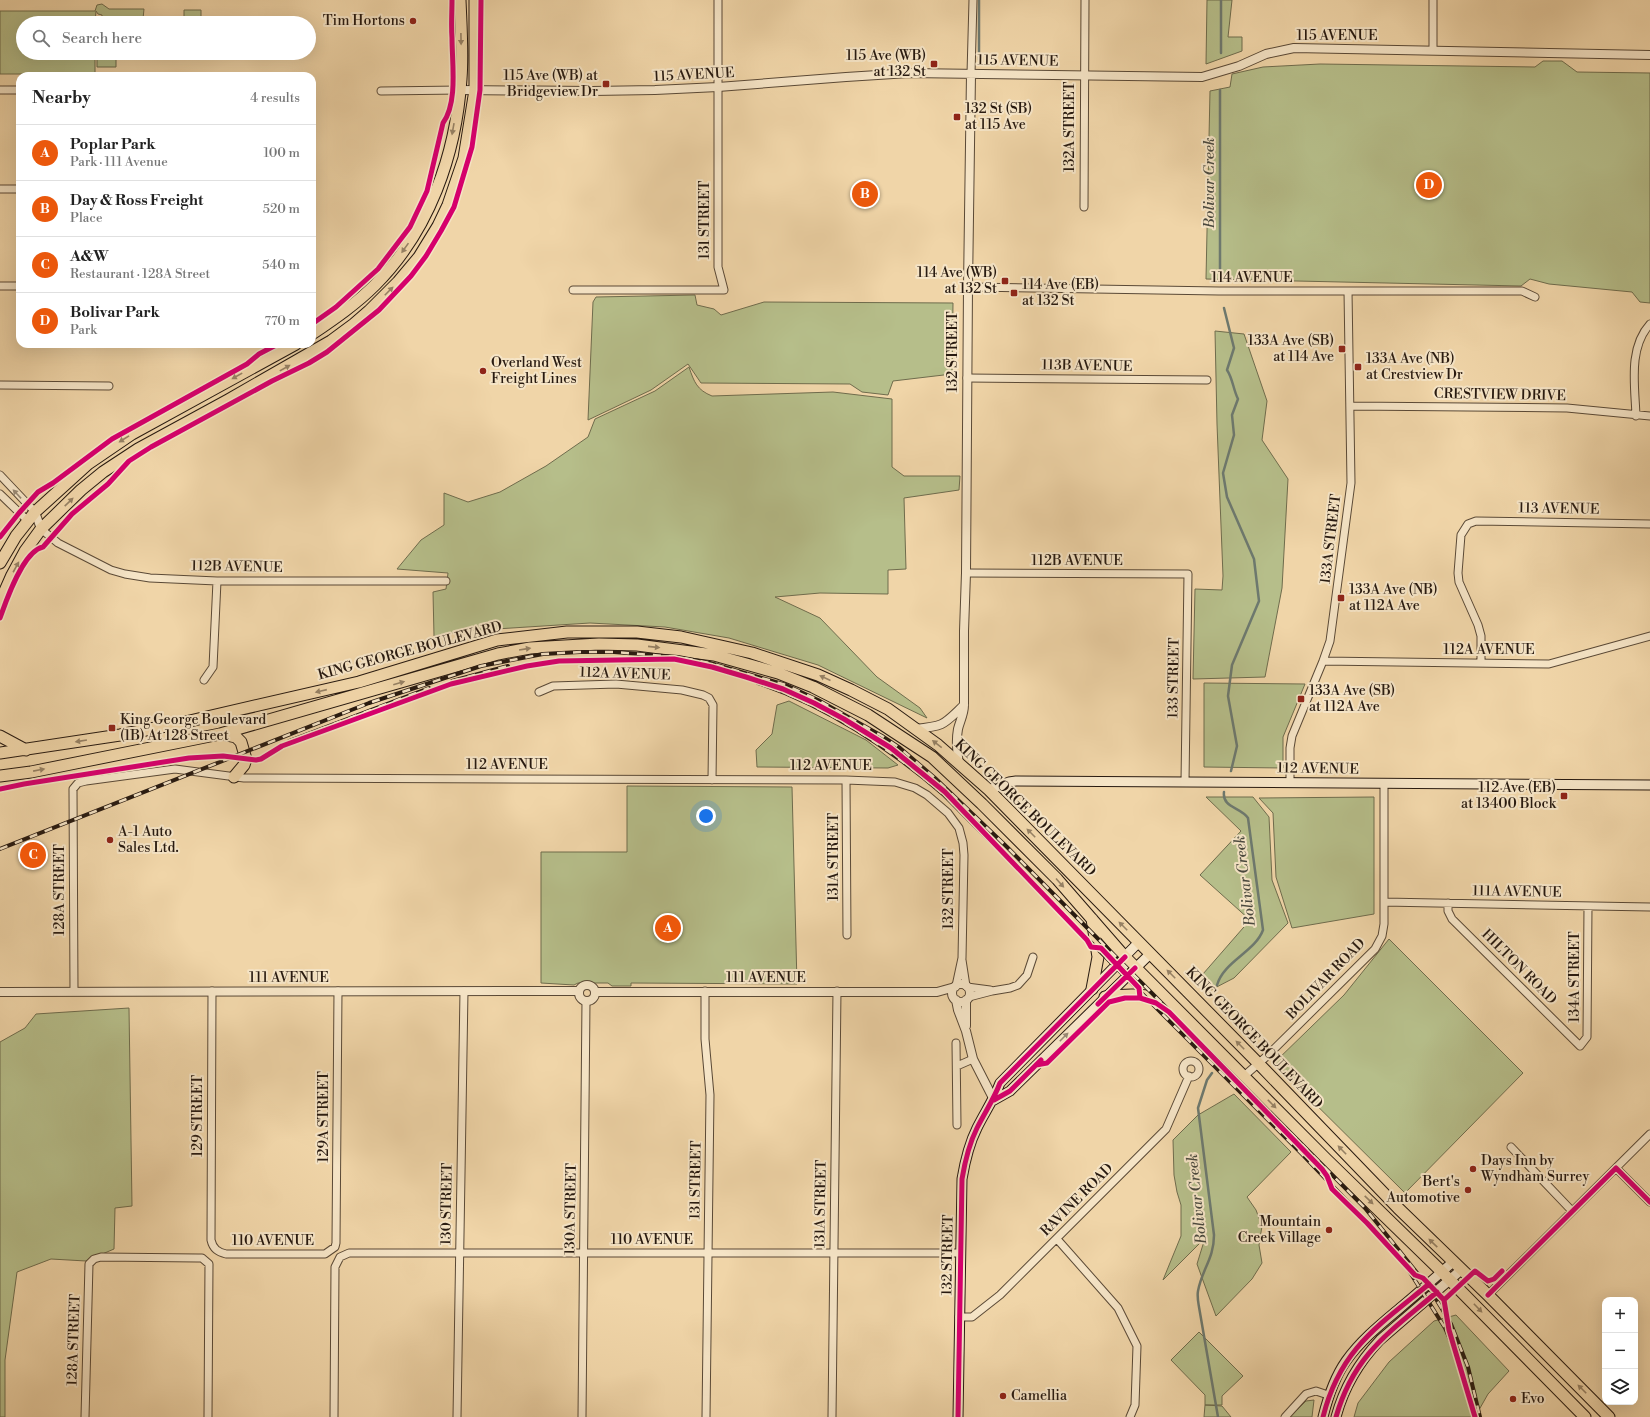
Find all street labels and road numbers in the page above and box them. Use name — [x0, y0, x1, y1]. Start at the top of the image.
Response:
street label: 115 AVENUE — [1296, 27, 1378, 45]
street label: 115 AVENUE — [977, 51, 1059, 71]
street label: 115 AVENUE — [653, 64, 735, 86]
street label: 132A STREET — [1061, 82, 1079, 172]
street label: 131 STREET — [696, 180, 714, 259]
street label: 114 AVENUE — [1211, 269, 1293, 287]
street label: 132 STREET — [944, 311, 962, 393]
street label: 113B AVENUE — [1041, 356, 1133, 376]
street label: CRESTVIEW DRIVE — [1434, 385, 1566, 405]
street label: 133A STREET — [1317, 493, 1345, 585]
street label: 113 AVENUE — [1518, 499, 1600, 519]
street label: 112B AVENUE — [1031, 552, 1123, 570]
street label: 112B AVENUE — [191, 557, 283, 577]
street label: KING GEORGE BOULEVARD — [316, 618, 504, 684]
street label: 133 STREET — [1164, 637, 1184, 719]
street label: 112A AVENUE — [1443, 641, 1535, 659]
street label: 112A AVENUE — [579, 663, 671, 685]
street label: KING GEORGE BOULEVARD — [950, 736, 1100, 881]
street label: 112 AVENUE — [466, 756, 548, 774]
street label: 112 AVENUE — [790, 757, 872, 775]
street label: 112 AVENUE — [1277, 759, 1359, 779]
street label: 131A STREET — [825, 813, 843, 901]
street label: 128A STREET — [51, 844, 69, 936]
street label: 132 STREET — [940, 848, 958, 930]
street label: 111A AVENUE — [1472, 882, 1562, 902]
street label: HILTON ROAD — [1478, 926, 1561, 1009]
street label: 134A STREET — [1566, 931, 1584, 1023]
street label: BOLIVAR ROAD — [1282, 935, 1369, 1024]
street label: KING GEORGE BOULEVARD — [1182, 963, 1327, 1113]
street label: 111 AVENUE — [249, 969, 329, 987]
street label: 111 AVENUE — [726, 969, 806, 987]
street label: 129A STREET — [315, 1071, 333, 1163]
street label: 129 STREET — [189, 1075, 207, 1157]
street label: 131 STREET — [686, 1140, 706, 1220]
street label: 131A STREET — [811, 1160, 831, 1248]
street label: RAVINE ROAD — [1037, 1160, 1117, 1240]
street label: 130 STREET — [437, 1163, 457, 1245]
street label: 130A STREET — [561, 1163, 581, 1255]
street label: 132 STREET — [938, 1214, 958, 1296]
street label: 110 AVENUE — [611, 1231, 693, 1249]
street label: 110 AVENUE — [232, 1232, 314, 1250]
street label: 128A STREET — [63, 1294, 85, 1386]

